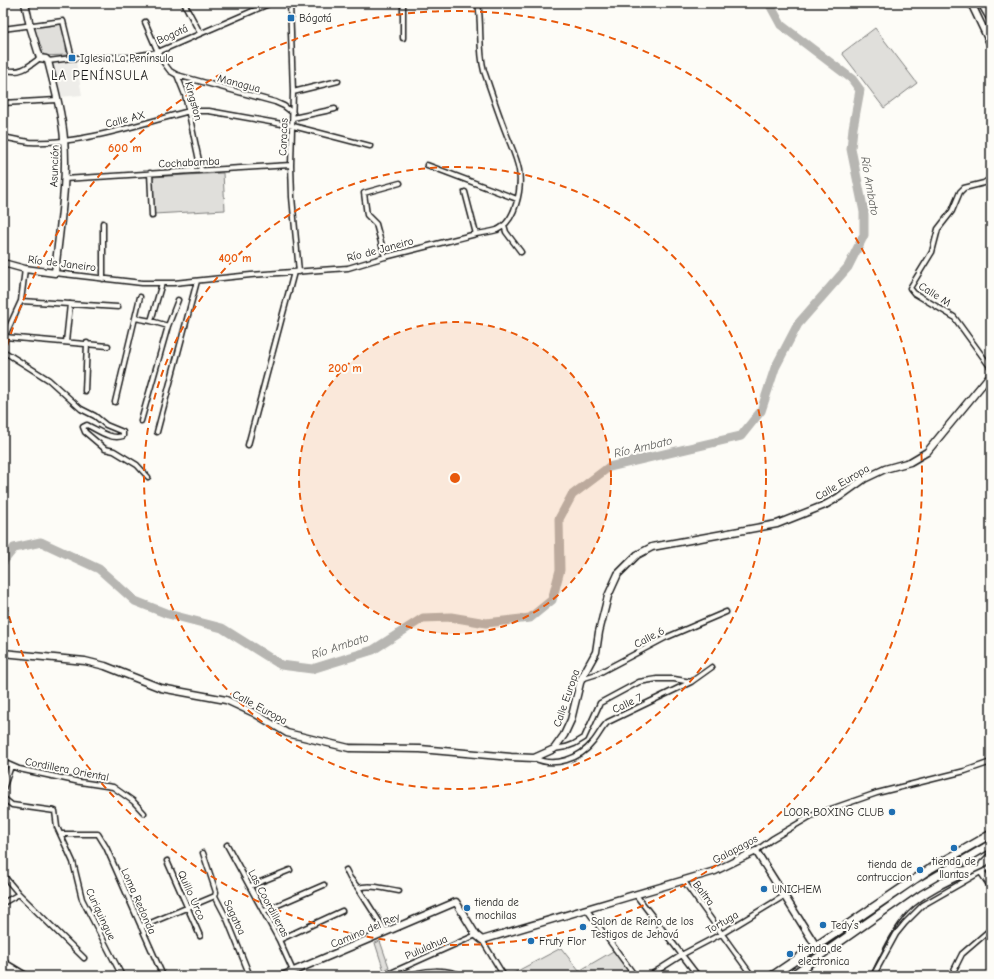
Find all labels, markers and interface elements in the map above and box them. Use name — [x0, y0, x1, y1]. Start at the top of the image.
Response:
place label: Bógotá — [299, 12, 332, 25]
marker: Bógotá — [286, 13, 296, 23]
street label: Bogotá — [155, 22, 190, 47]
place label: Iglesia La Península — [80, 52, 173, 65]
marker: Iglesia La Península — [67, 53, 77, 63]
district label: LA PENÍNSULA — [51, 67, 149, 83]
street label: Managua — [216, 72, 262, 95]
street label: Kingston — [182, 80, 205, 122]
street label: Calle AX — [104, 108, 146, 131]
street label: Caracas — [276, 117, 291, 156]
text: 600 m — [108, 141, 142, 155]
street label: Asunción — [47, 145, 62, 187]
street label: Cochabamba — [158, 154, 220, 171]
water label: Río Ambato — [858, 155, 882, 217]
street label: Río de Janeiro — [345, 234, 415, 265]
text: 400 m — [218, 251, 252, 265]
street label: Río de Janeiro — [27, 253, 97, 274]
street label: Calle M — [916, 279, 953, 309]
text: 200 m — [328, 361, 362, 375]
water label: Río Ambato — [612, 433, 674, 461]
street label: Calle Europa — [813, 462, 872, 503]
centre of rings — [448, 471, 462, 485]
street label: Calle 6 — [632, 624, 667, 651]
water label: Río Ambato — [309, 630, 371, 662]
street label: Calle Europa — [551, 668, 582, 729]
street label: Calle Europa — [230, 688, 289, 727]
street label: Calle 7 — [610, 691, 644, 716]
street label: Cordillera Oriental — [24, 755, 110, 784]
place label: LOOR BOXING CLUB — [784, 806, 884, 819]
marker: LOOR BOXING CLUB — [887, 807, 897, 817]
street label: Galapagos — [710, 832, 760, 867]
marker: tienda de llantas — [949, 843, 959, 853]
place label: tienda de llantas — [931, 855, 976, 881]
place label: tienda de contruccion — [857, 858, 912, 884]
marker: tienda de contruccion — [915, 865, 925, 875]
street label: Loma Redonda — [118, 866, 159, 936]
street label: Las Coordilleras — [245, 867, 292, 940]
street label: Quillo Urco — [175, 868, 208, 922]
street label: Baltra — [690, 878, 717, 908]
place label: UNICHEM — [772, 883, 821, 896]
marker: UNICHEM — [759, 884, 769, 894]
street label: Curiquingue — [83, 886, 118, 943]
place label: tienda de mochilas — [474, 896, 519, 922]
street label: Sagatoa — [221, 897, 248, 937]
marker: tienda de mochilas — [462, 903, 472, 913]
street label: Tortuga — [704, 908, 741, 937]
street label: Camino del Rey — [329, 910, 402, 951]
place label: Salon de Reino de los Testigos de Jehová — [591, 915, 694, 941]
place label: Tedy´s — [831, 919, 859, 932]
marker: Tedy´s — [818, 920, 828, 930]
marker: Salon de Reino de los Testigos de Jehová — [578, 922, 588, 932]
street label: Pululahua — [403, 932, 449, 963]
place label: Fruty Flor — [539, 935, 587, 948]
marker: Fruty Flor — [526, 936, 536, 946]
place label: tienda de electronica — [797, 942, 849, 968]
marker: tienda de electronica — [785, 949, 795, 959]

